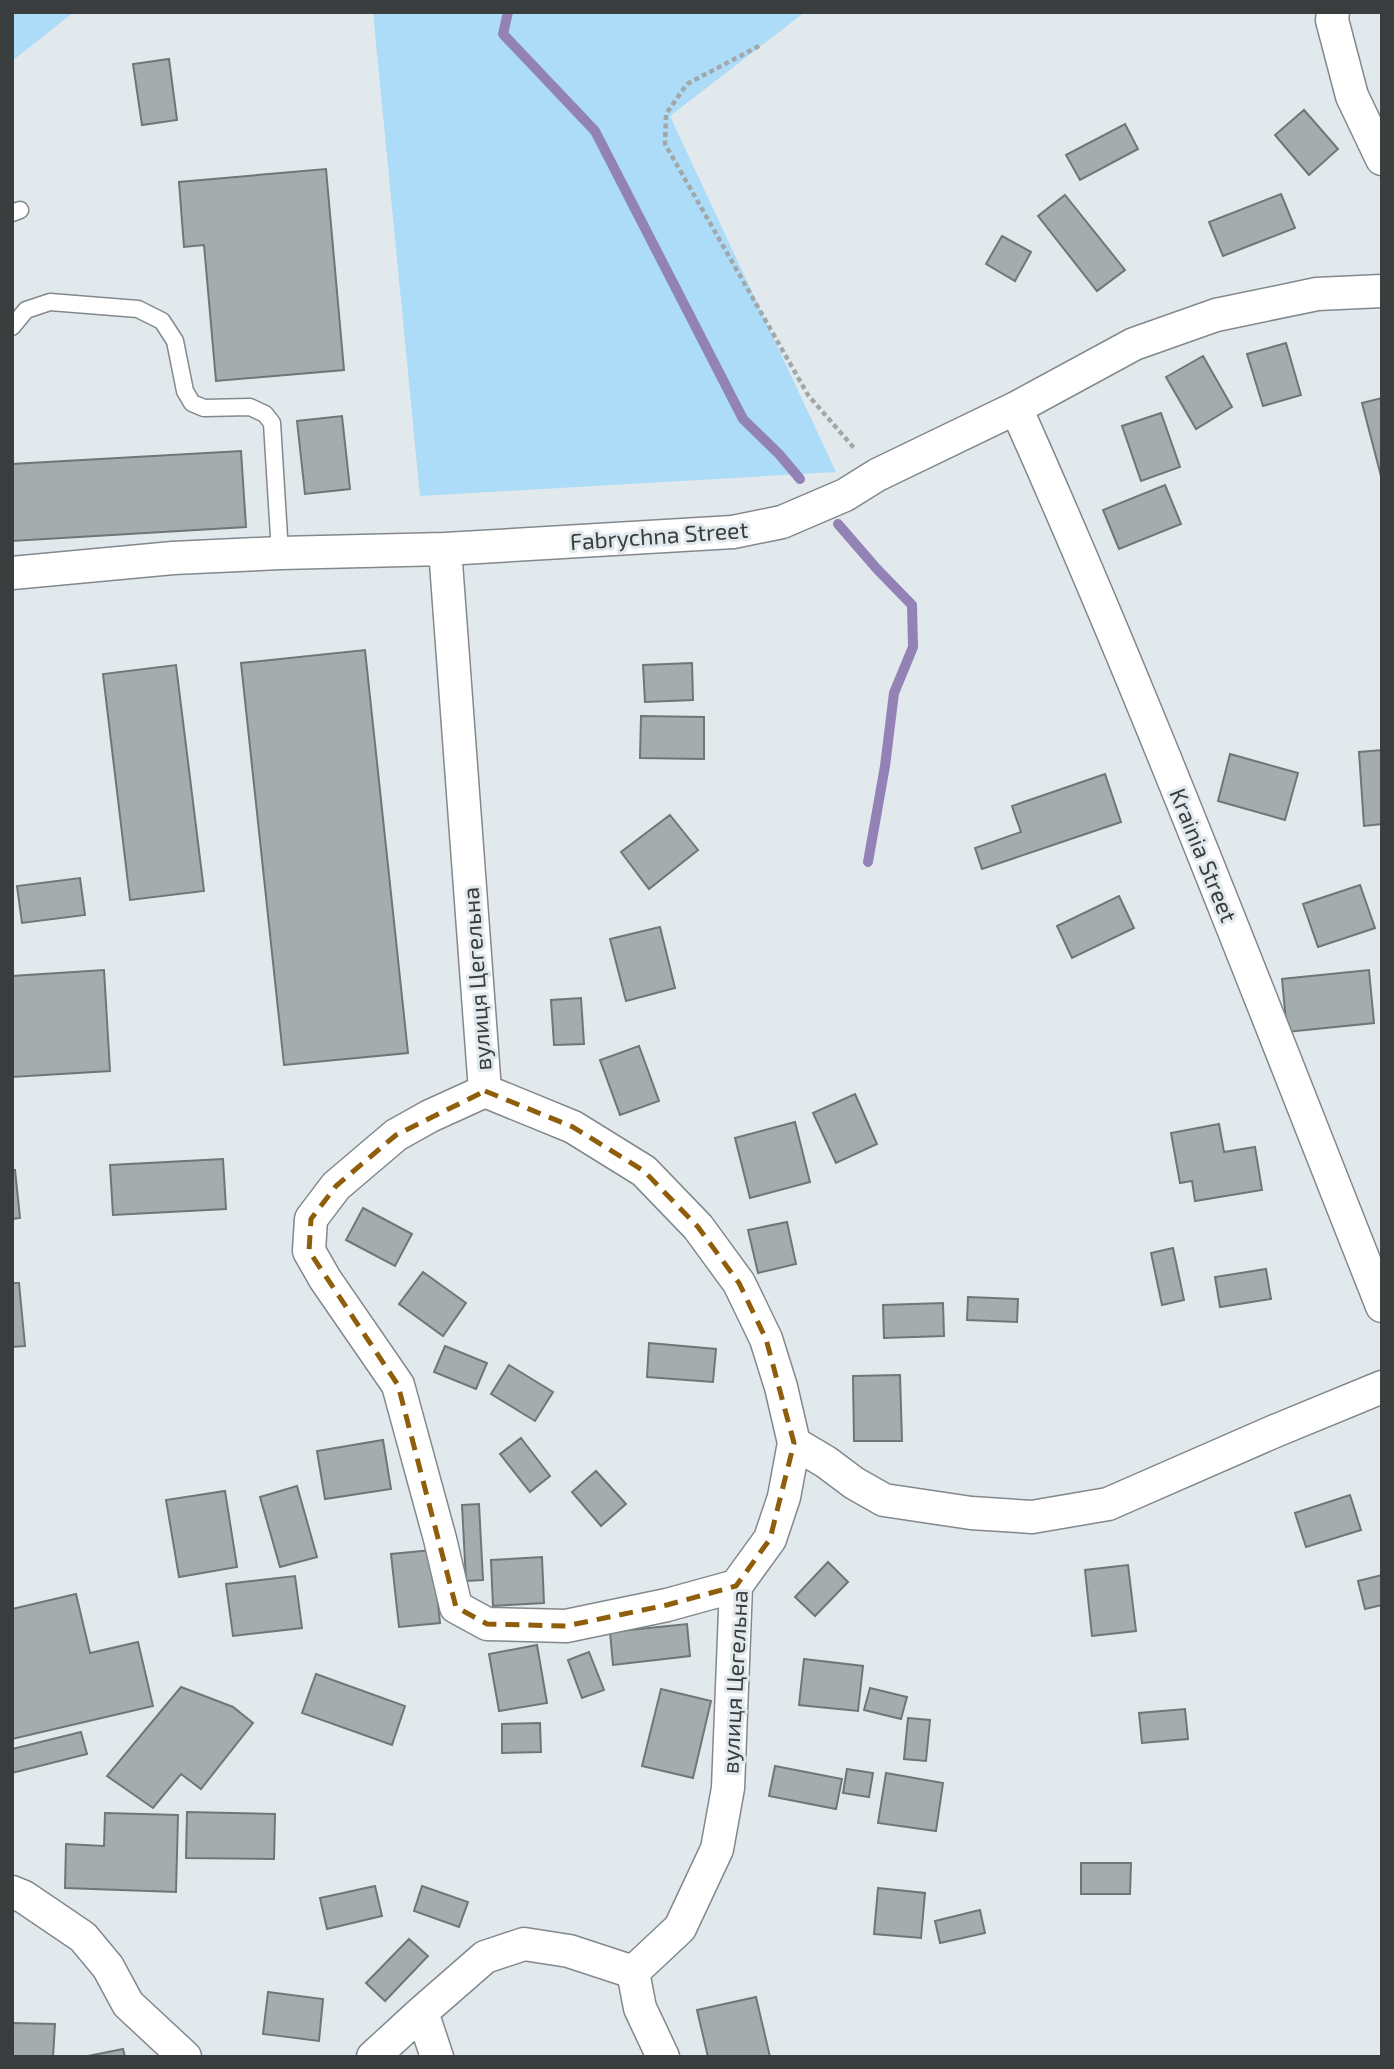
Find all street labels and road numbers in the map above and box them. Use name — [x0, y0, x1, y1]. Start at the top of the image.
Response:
street label: Fabrychna Street — [569, 515, 749, 555]
street label: Krainia Street — [1164, 784, 1244, 926]
street label: вулиця Цегельна — [456, 886, 497, 1072]
street label: вулиця Цегельна — [715, 1589, 754, 1775]

